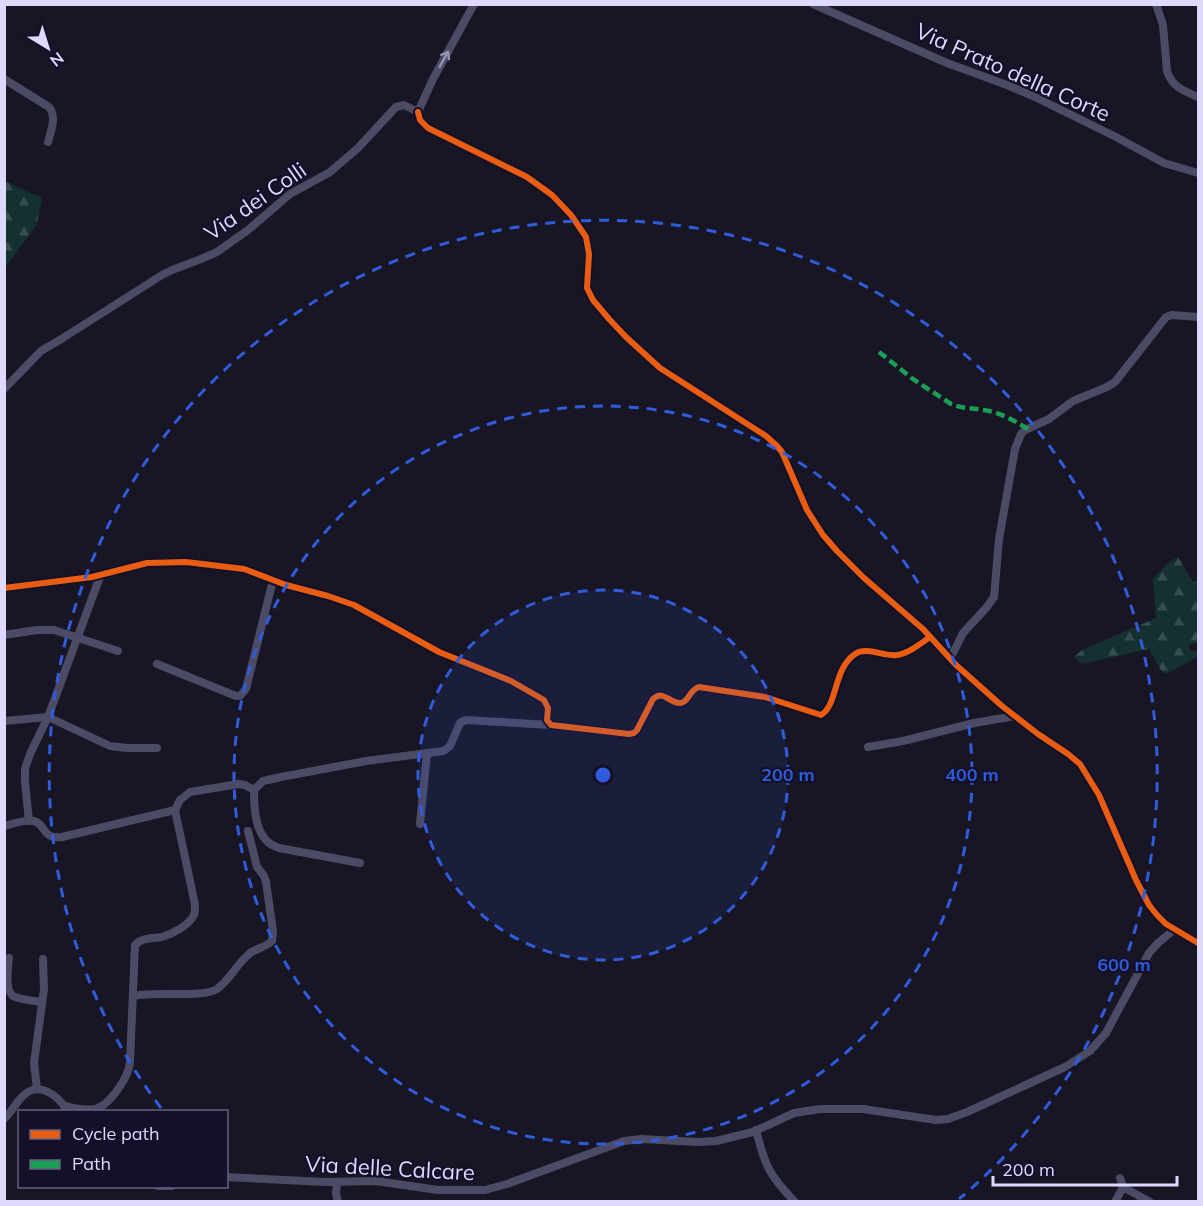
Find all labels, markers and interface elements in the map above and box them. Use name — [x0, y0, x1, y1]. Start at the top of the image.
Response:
street label: Via Prato della Corte — [911, 16, 1115, 128]
north arrow — [18, 18, 78, 78]
text: N — [46, 48, 68, 71]
one-way arrow — [438, 51, 450, 68]
street label: Via dei Colli — [199, 156, 311, 246]
text: 200 m — [761, 763, 815, 786]
text: 400 m — [945, 763, 999, 786]
centre of rings — [593, 765, 613, 785]
text: 600 m — [1097, 953, 1151, 976]
legend — [18, 1110, 228, 1188]
text: Cycle path — [72, 1122, 159, 1145]
scale bar — [993, 1149, 1178, 1187]
street label: Via delle Calcare — [304, 1150, 476, 1186]
text: Path — [72, 1152, 111, 1175]
text: 200 m — [1002, 1158, 1055, 1181]

